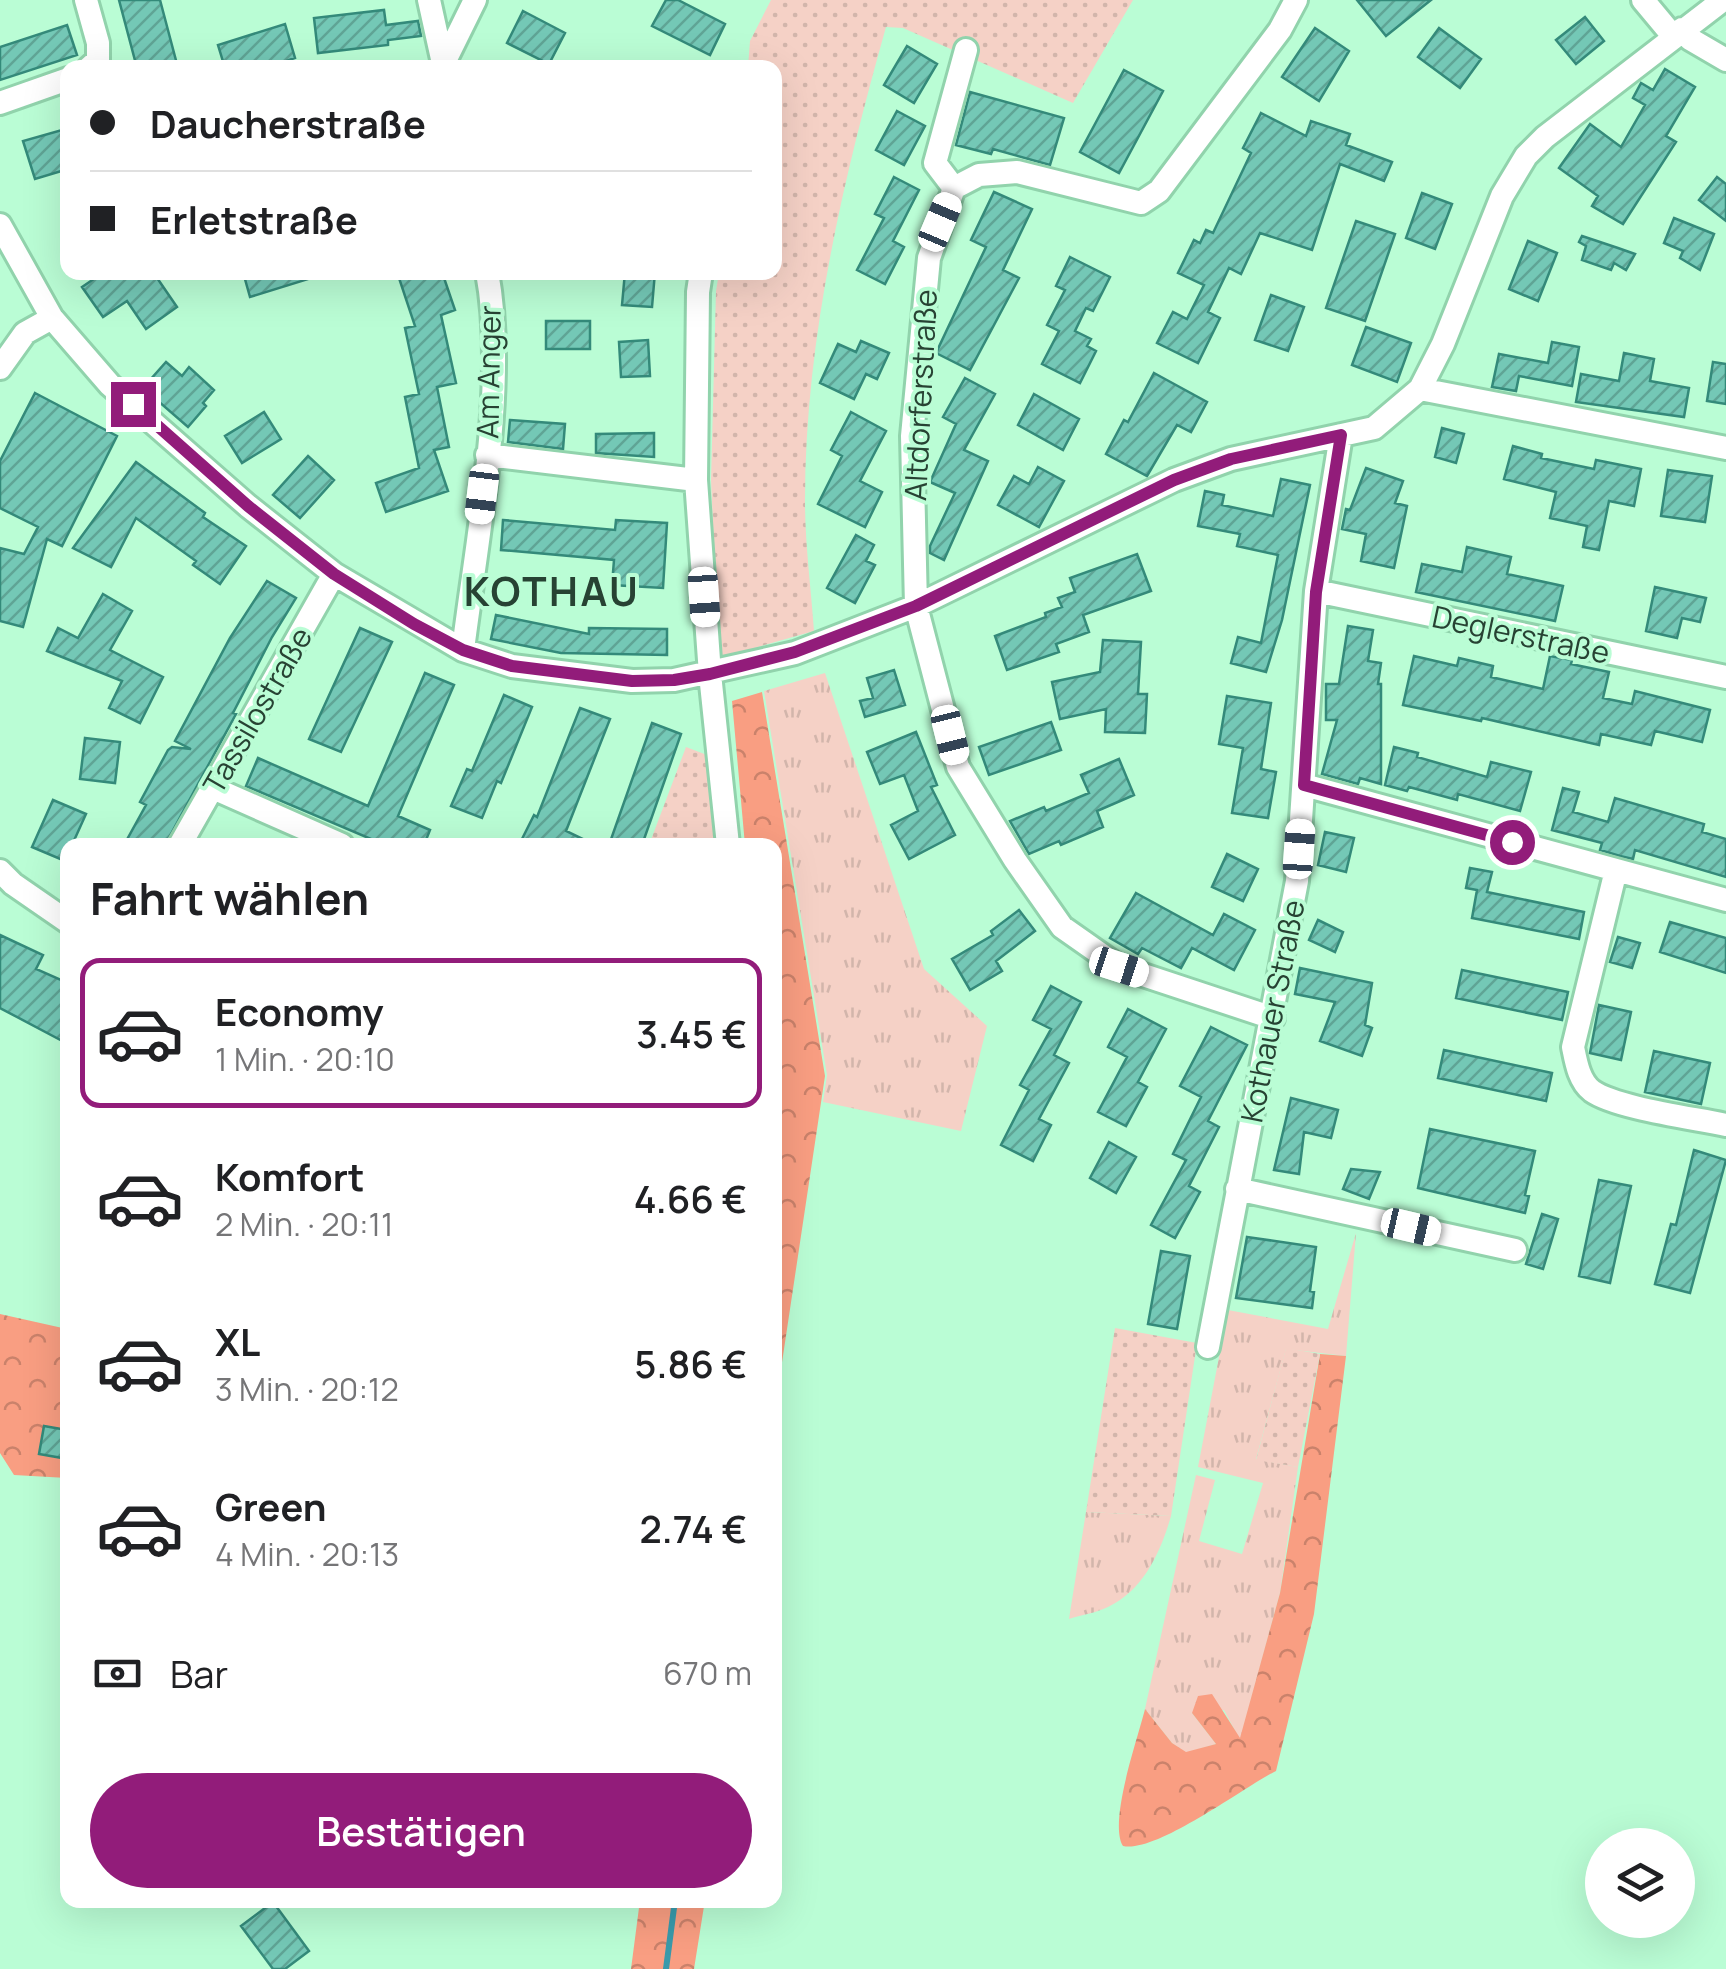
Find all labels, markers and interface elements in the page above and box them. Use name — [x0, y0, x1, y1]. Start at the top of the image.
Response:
text: Daucherstraße — [150, 97, 426, 149]
car — [914, 189, 966, 255]
text: Erletstraße — [150, 193, 358, 245]
street label: Altdorferstraße — [894, 288, 946, 502]
street label: Am Anger — [466, 305, 510, 439]
route end — [111, 382, 156, 427]
car — [463, 462, 501, 526]
district label: KOTHAU — [464, 563, 640, 618]
car — [687, 566, 721, 628]
street label: Deglerstraße — [1429, 595, 1613, 673]
street label: Tassilostraße — [193, 619, 321, 801]
car — [928, 702, 972, 768]
car — [1282, 818, 1316, 880]
route start — [1490, 820, 1535, 865]
text: Fahrt wählen — [90, 867, 369, 929]
street label: Kothauer Straße — [1230, 896, 1314, 1126]
car — [1086, 943, 1152, 991]
text: Economy — [215, 985, 384, 1037]
icon: car — [95, 988, 185, 1078]
text: 3.45 € — [636, 1007, 747, 1059]
text: 1 Min. · 20:10 — [215, 1037, 395, 1081]
text: Komfort — [215, 1150, 364, 1202]
icon: car — [95, 1153, 185, 1243]
text: 4.66 € — [634, 1172, 747, 1224]
text: 2 Min. · 20:11 — [215, 1202, 393, 1246]
car — [1378, 1206, 1444, 1248]
text: XL — [215, 1315, 260, 1367]
icon: car — [95, 1318, 185, 1408]
text: 5.86 € — [634, 1337, 747, 1389]
text: 3 Min. · 20:12 — [215, 1367, 399, 1411]
text: Green — [215, 1480, 327, 1532]
icon: car — [95, 1483, 185, 1573]
text: 2.74 € — [639, 1502, 747, 1554]
text: 4 Min. · 20:13 — [215, 1532, 399, 1576]
icon: cash — [90, 1646, 145, 1701]
text: Bar — [170, 1647, 228, 1699]
text: 670 m — [663, 1651, 752, 1695]
button: Bestätigen — [90, 1773, 752, 1888]
map controls — [1585, 1828, 1695, 1938]
button: layers — [1585, 1828, 1695, 1938]

